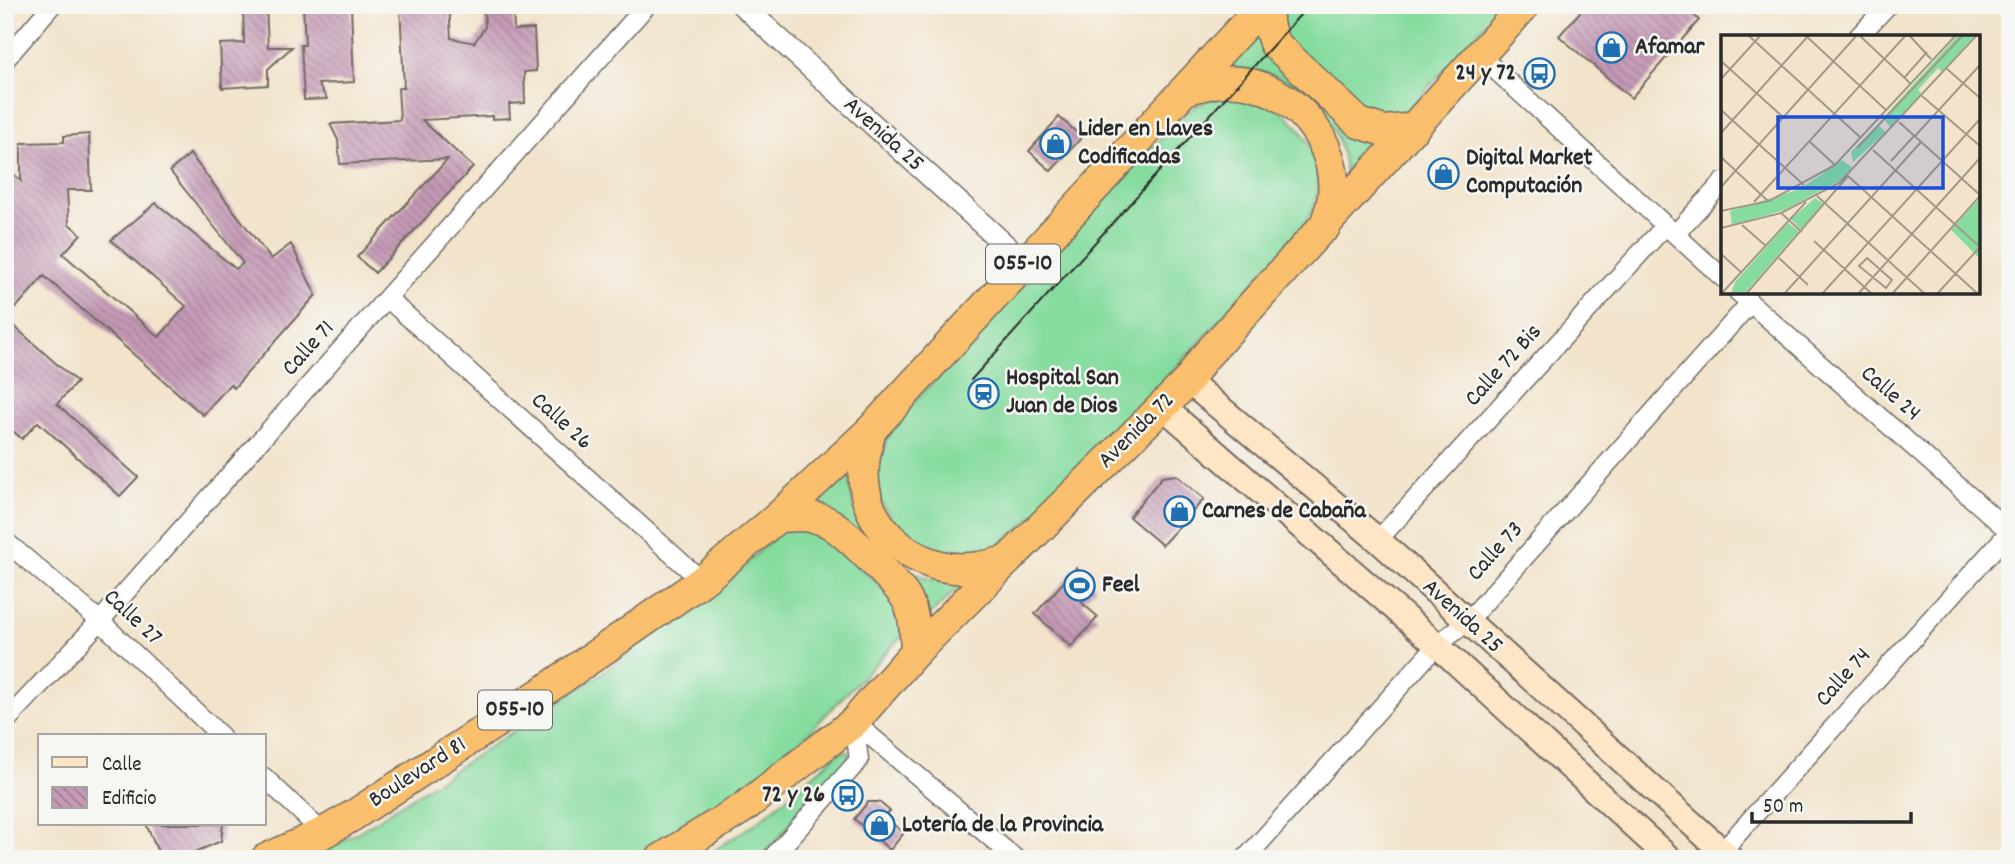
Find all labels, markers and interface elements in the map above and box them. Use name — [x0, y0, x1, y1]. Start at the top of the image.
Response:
shop icon: Afamar — [1595, 31, 1629, 65]
place label: Afamar — [1635, 31, 1706, 65]
inset map — [1721, 35, 1980, 294]
place label: 24 y 72 — [1455, 57, 1516, 91]
bus stop icon: 24 y 72 — [1522, 57, 1556, 91]
street label: Avenida 25 — [835, 89, 931, 181]
place label: Lider en Llaves Codificadas — [1078, 113, 1213, 175]
shop icon: Lider en Llaves Codificadas — [1038, 127, 1072, 161]
place label: Digital Market Computación — [1466, 142, 1593, 204]
shop icon: Digital Market Computación — [1426, 156, 1460, 190]
road number: 055-10 — [986, 244, 1060, 284]
street label: Calle 71 — [275, 313, 343, 385]
street label: Calle 72 Bis — [1457, 317, 1551, 415]
street label: Calle 24 — [1852, 358, 1928, 430]
place label: Hospital San Juan de Dios — [1006, 362, 1119, 424]
station icon: Hospital San Juan de Dios — [966, 376, 1000, 410]
street label: Calle 26 — [523, 385, 599, 459]
street label: Avenida 72 — [1091, 385, 1183, 477]
shop icon: Carnes de Cabaña — [1162, 495, 1196, 529]
place label: Carnes de Cabaña — [1202, 495, 1366, 529]
street label: Calle 73 — [1460, 514, 1532, 590]
sports icon: Feel — [1062, 569, 1096, 603]
place label: Feel — [1102, 569, 1140, 603]
street label: Avenida 25 — [1414, 571, 1510, 663]
street label: Calle 27 — [95, 582, 169, 654]
street label: Calle 74 — [1808, 641, 1880, 715]
road number: 055-10 — [478, 690, 552, 730]
street label: Boulevard 81 — [362, 729, 474, 817]
legend — [38, 734, 266, 826]
text: Calle — [102, 751, 141, 781]
place label: 72 y 26 — [762, 779, 825, 813]
bus stop icon: 72 y 26 — [831, 779, 865, 813]
scale bar — [1752, 780, 1912, 824]
text: Edificio — [102, 785, 157, 815]
text: 50 m — [1763, 793, 1803, 823]
shop icon: Lotería de la Provincia — [862, 809, 896, 843]
place label: Lotería de la Provincia — [902, 809, 1104, 843]

